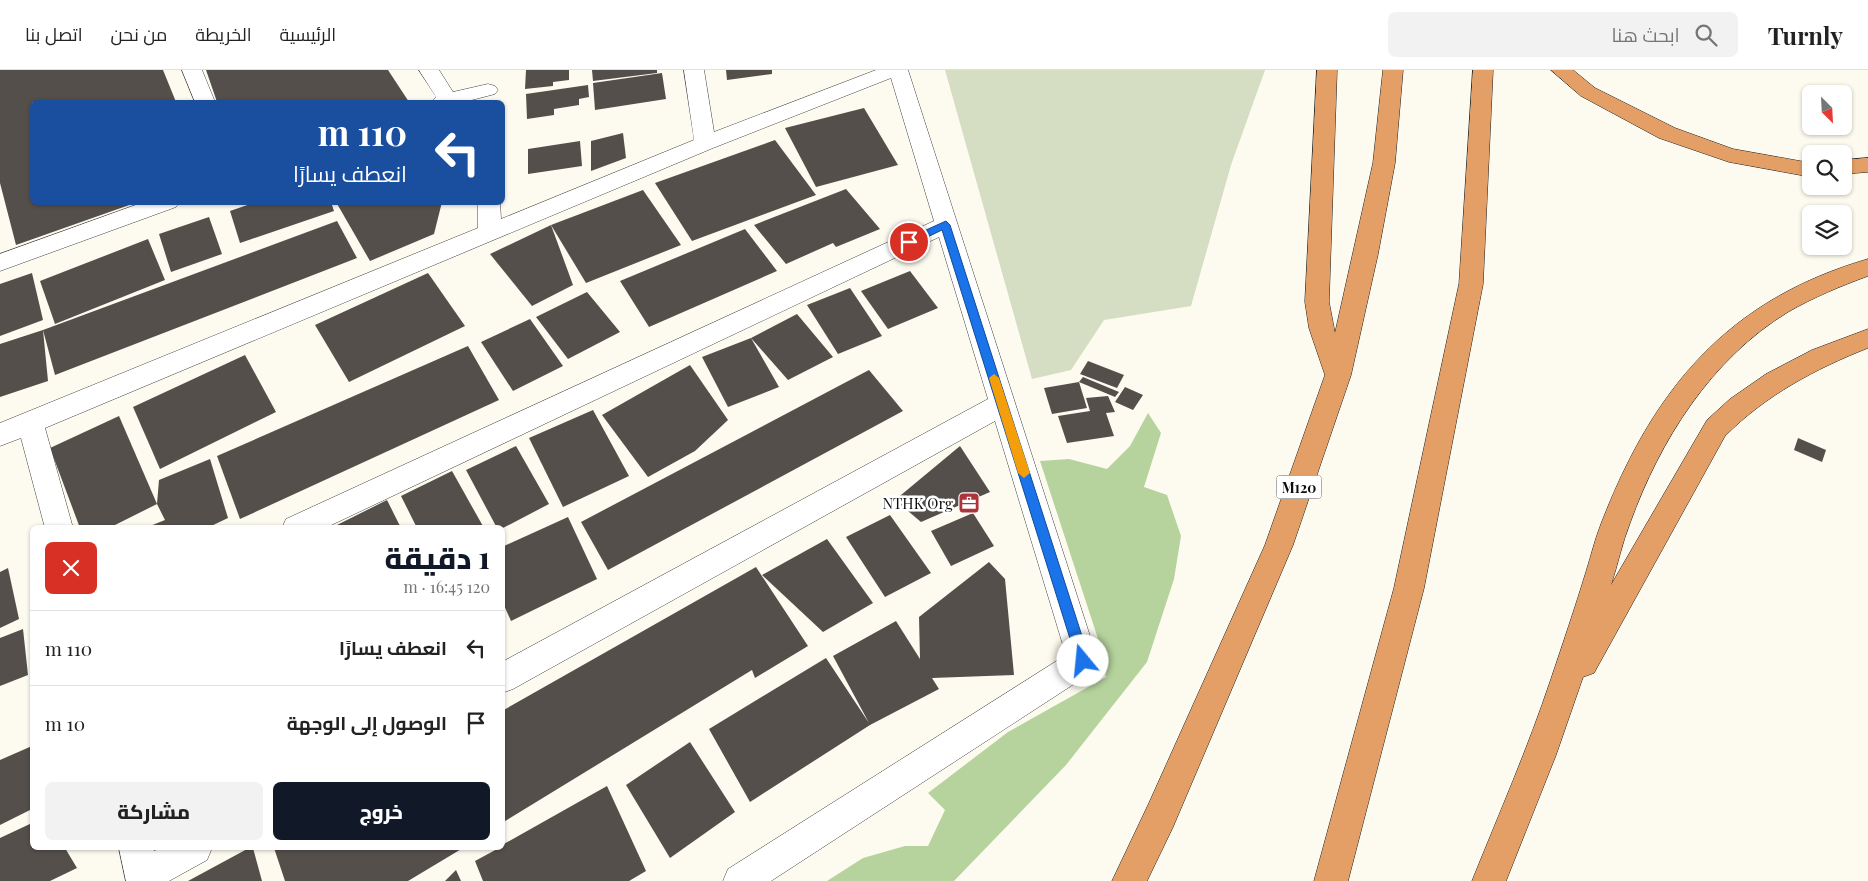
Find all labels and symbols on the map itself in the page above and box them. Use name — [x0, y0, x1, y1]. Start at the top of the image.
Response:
north arrow — [1802, 85, 1852, 135]
pin — [888, 221, 930, 263]
road number: M120 — [1276, 476, 1322, 498]
office icon: NTHK Org — [957, 491, 981, 515]
place label: NTHK Org — [882, 493, 953, 513]
position arrow — [1056, 634, 1108, 686]

